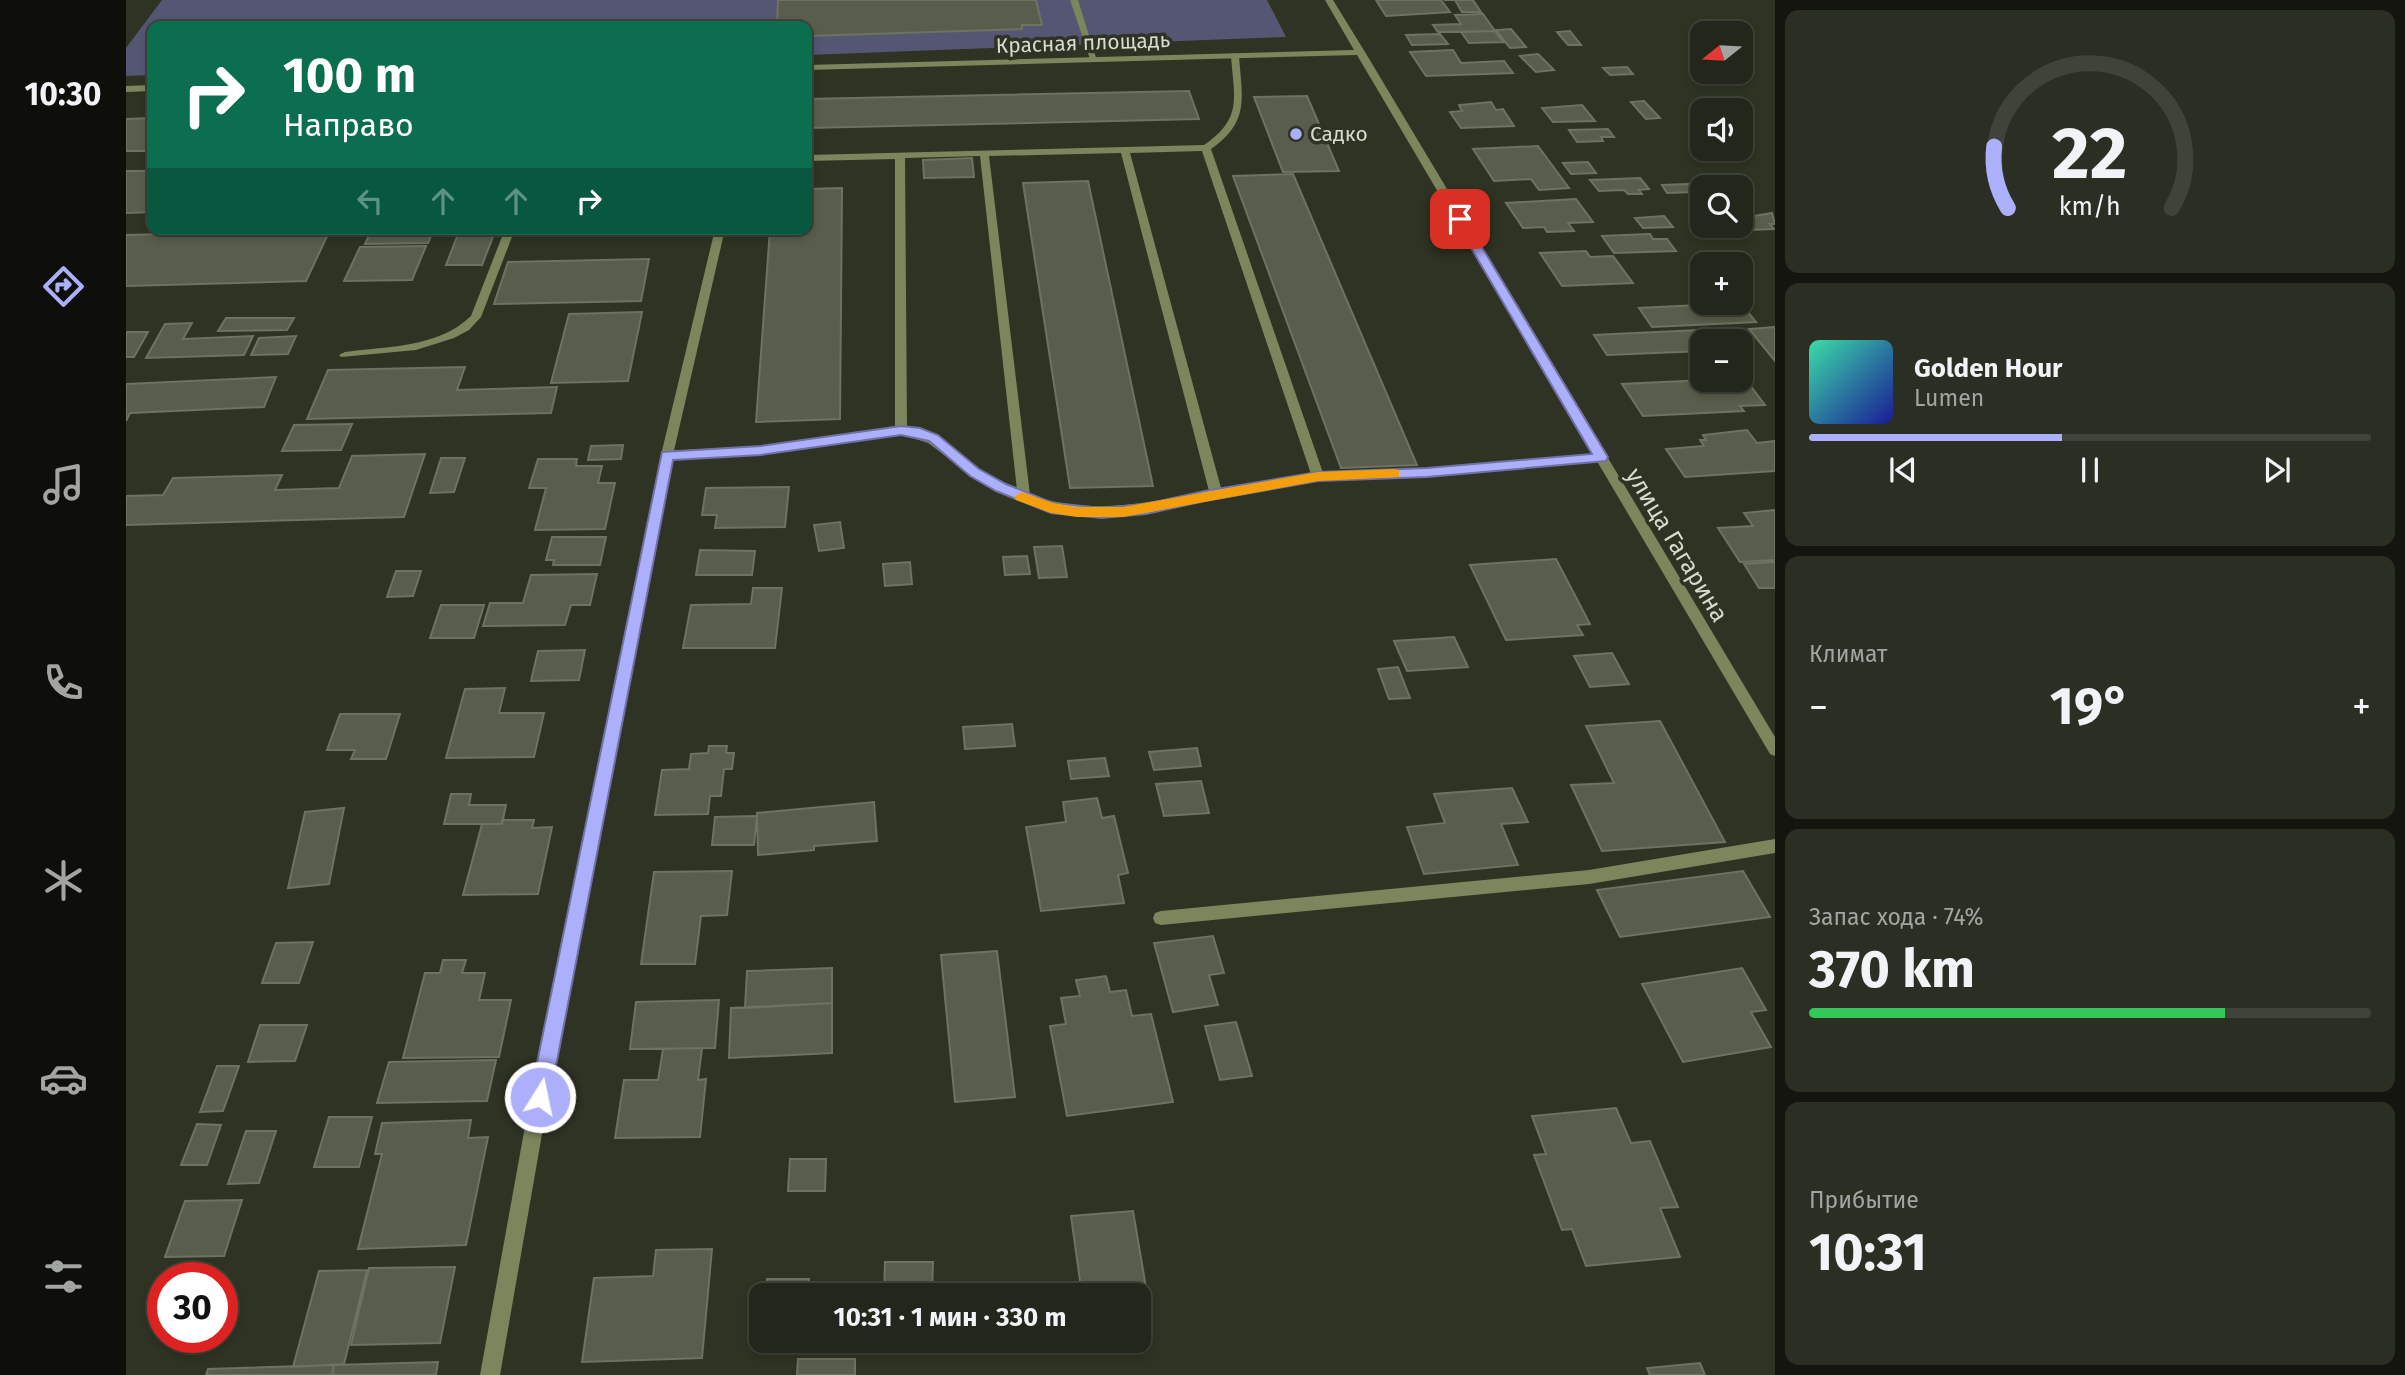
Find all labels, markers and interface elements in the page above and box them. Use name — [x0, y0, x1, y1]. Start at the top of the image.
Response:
north arrow — [1690, 21, 1754, 84]
map controls — [1690, 21, 1753, 392]
street label: Красная площадь — [995, 27, 1171, 59]
text: 100 m — [283, 46, 416, 105]
icon: right — [168, 49, 259, 140]
text: 10:30 — [24, 75, 102, 113]
button: sound — [1690, 98, 1753, 161]
text: Направо — [283, 106, 414, 144]
text: 22 — [2052, 110, 2128, 197]
place label: Садко — [1310, 121, 1368, 147]
marker: Садко — [1288, 126, 1304, 142]
button: search — [1690, 175, 1753, 238]
icon: left — [351, 182, 389, 220]
icon: ahead — [424, 182, 462, 220]
icon: ahead — [497, 182, 535, 220]
icon: right — [570, 182, 608, 220]
pin — [1430, 189, 1490, 249]
text: km/h — [2059, 191, 2121, 221]
icon: arrive — [1441, 200, 1479, 238]
button: + — [1690, 252, 1753, 315]
icon: directions — [39, 262, 88, 311]
button: − — [1690, 329, 1753, 392]
text: Golden Hour — [1914, 353, 2062, 384]
text: Lumen — [1914, 384, 1984, 412]
icon: previous — [1884, 451, 1922, 489]
icon: pause — [2071, 451, 2109, 489]
icon: next — [2258, 451, 2296, 489]
icon: music — [39, 460, 88, 509]
street label: улица Гагарина — [1620, 463, 1734, 627]
text: Климат — [1809, 640, 1887, 668]
icon: phone — [39, 658, 88, 707]
text: 19° — [2050, 675, 2130, 738]
text: − — [1809, 684, 1828, 730]
text: + — [2352, 684, 2371, 730]
icon: climate — [39, 856, 88, 905]
text: Запас хода · 74% — [1809, 903, 1983, 931]
text: 370 km — [1809, 938, 1975, 1001]
icon: car — [39, 1054, 88, 1103]
position arrow — [503, 1060, 577, 1134]
text: Прибытие — [1809, 1186, 1919, 1214]
text: 10:31 — [1809, 1221, 1927, 1284]
icon: filters — [39, 1252, 88, 1301]
speed limit sign: 30 — [147, 1262, 238, 1353]
text: 10:31 · 1 мин · 330 m — [834, 1302, 1066, 1333]

